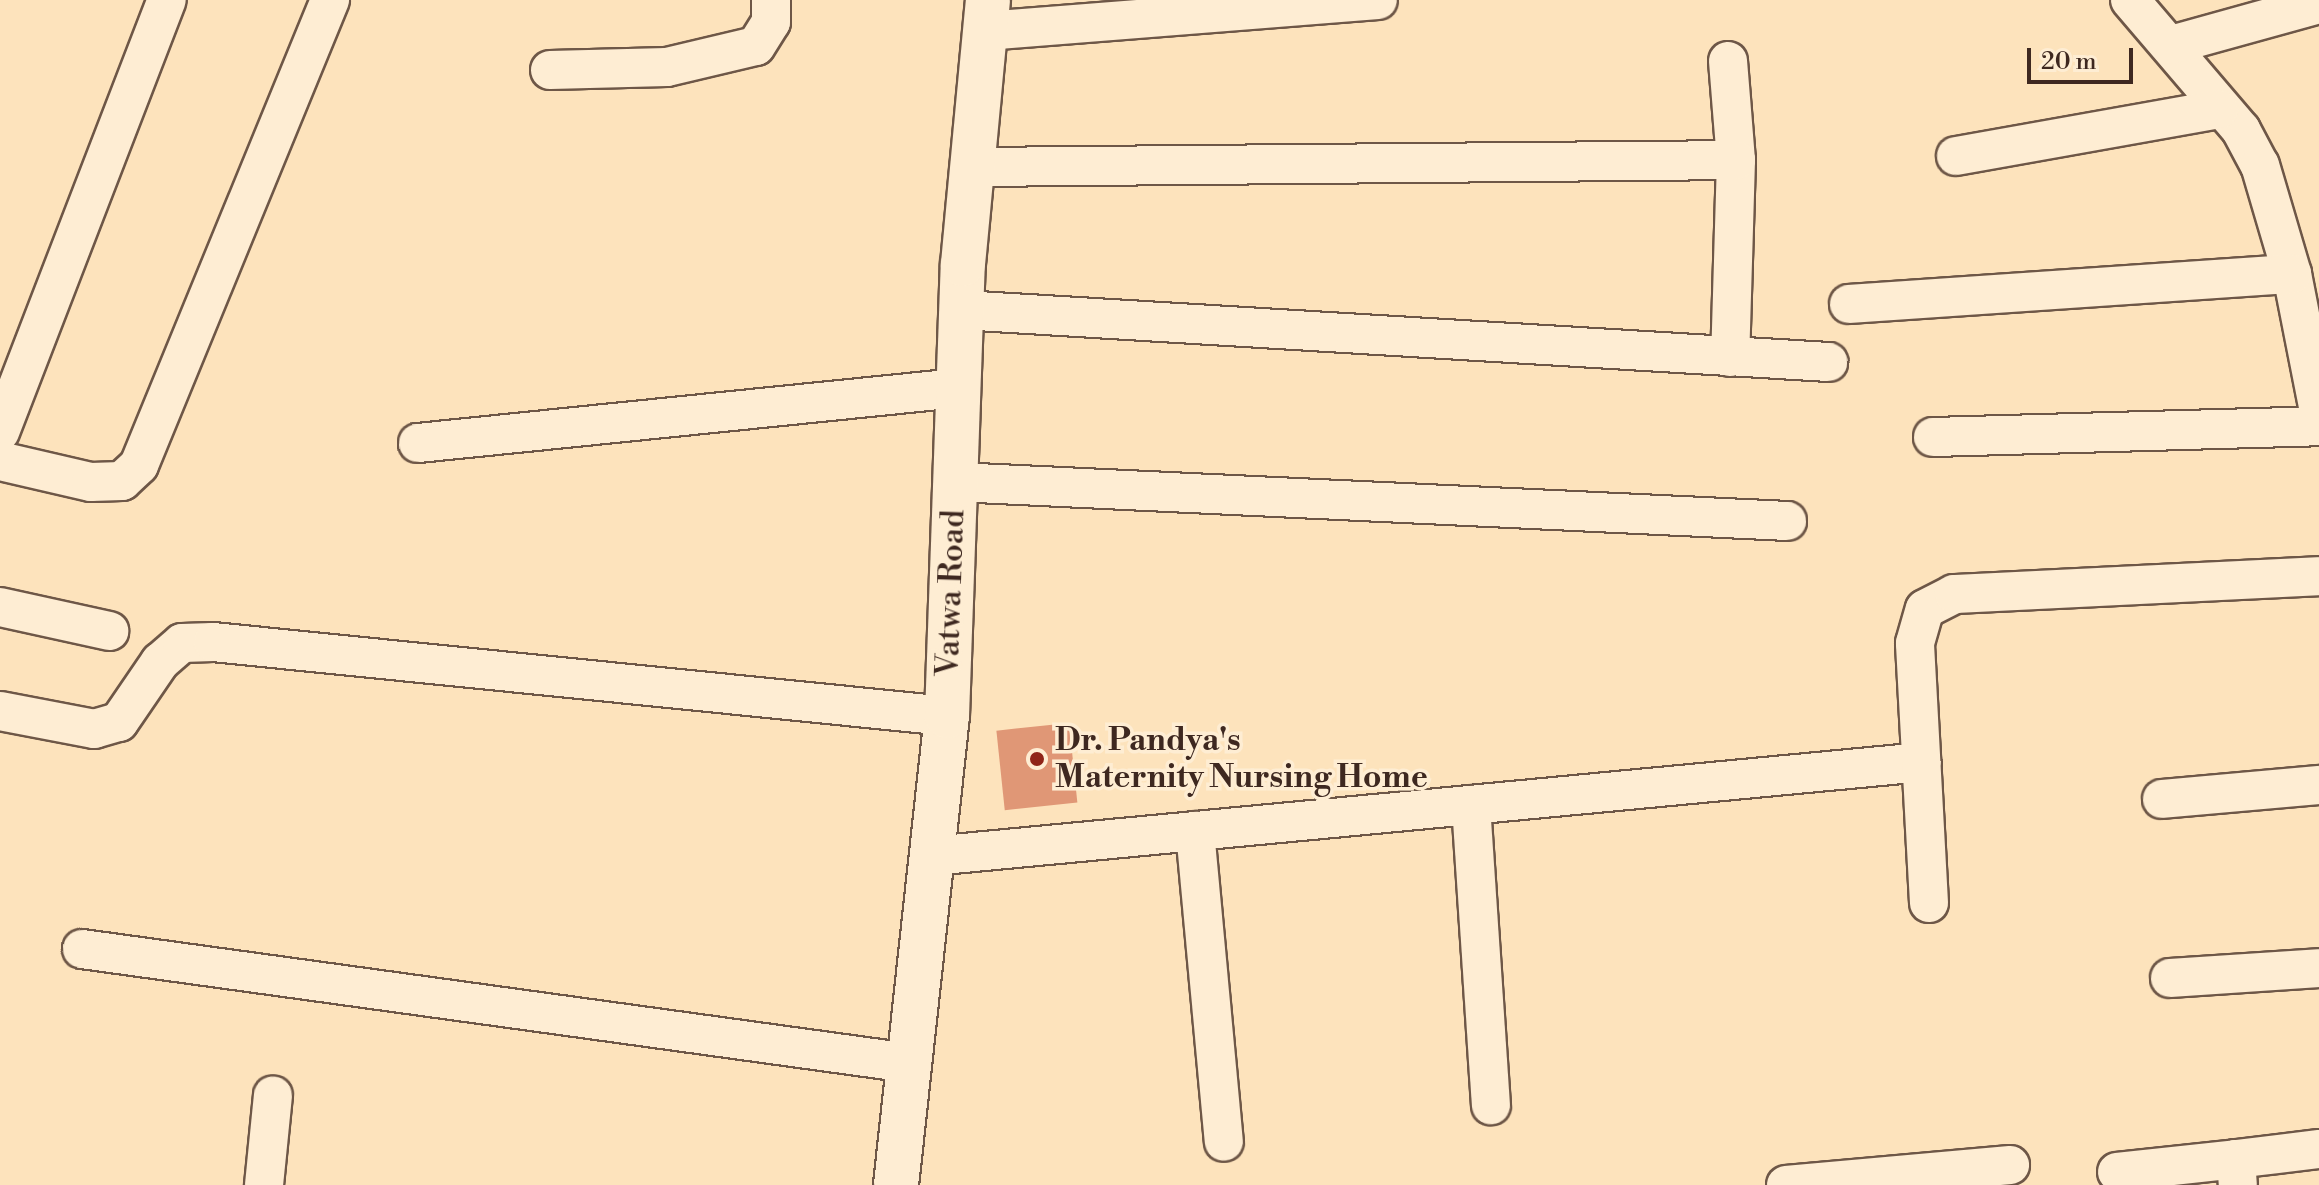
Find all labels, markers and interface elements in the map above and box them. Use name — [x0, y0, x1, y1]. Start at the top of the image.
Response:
scale bar — [2031, 32, 2137, 82]
text: 20 m — [2041, 47, 2097, 77]
street label: Vatwa Road — [929, 509, 973, 677]
place label: Dr. Pandya's Maternity Nursing Home — [1055, 722, 1428, 797]
marker: Dr. Pandya's Maternity Nursing Home — [1026, 748, 1048, 770]

